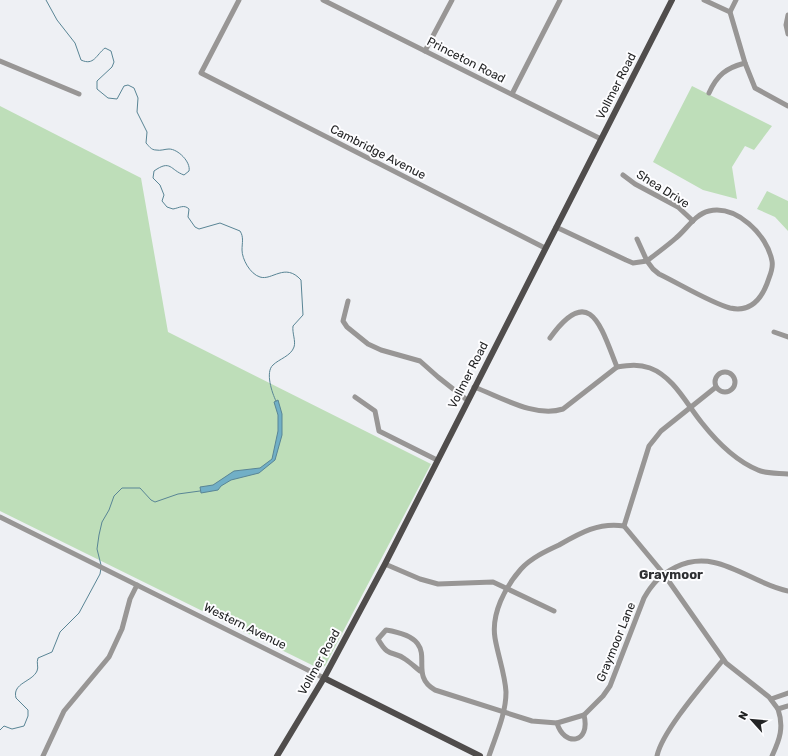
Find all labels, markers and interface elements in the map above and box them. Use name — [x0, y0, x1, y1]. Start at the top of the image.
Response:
street label: Princeton Road — [425, 34, 507, 86]
street label: Vollmer Road — [593, 50, 639, 122]
street label: Cambridge Avenue — [328, 122, 428, 182]
street label: Shea Drive — [634, 167, 692, 211]
street label: Vollmer Road — [445, 339, 491, 411]
district label: Graymoor — [639, 567, 703, 582]
street label: Western Avenue — [201, 600, 289, 652]
street label: Graymoor Lane — [594, 600, 638, 684]
street label: Vollmer Road — [295, 627, 343, 697]
north arrow — [732, 700, 772, 740]
text: N — [736, 709, 751, 722]

